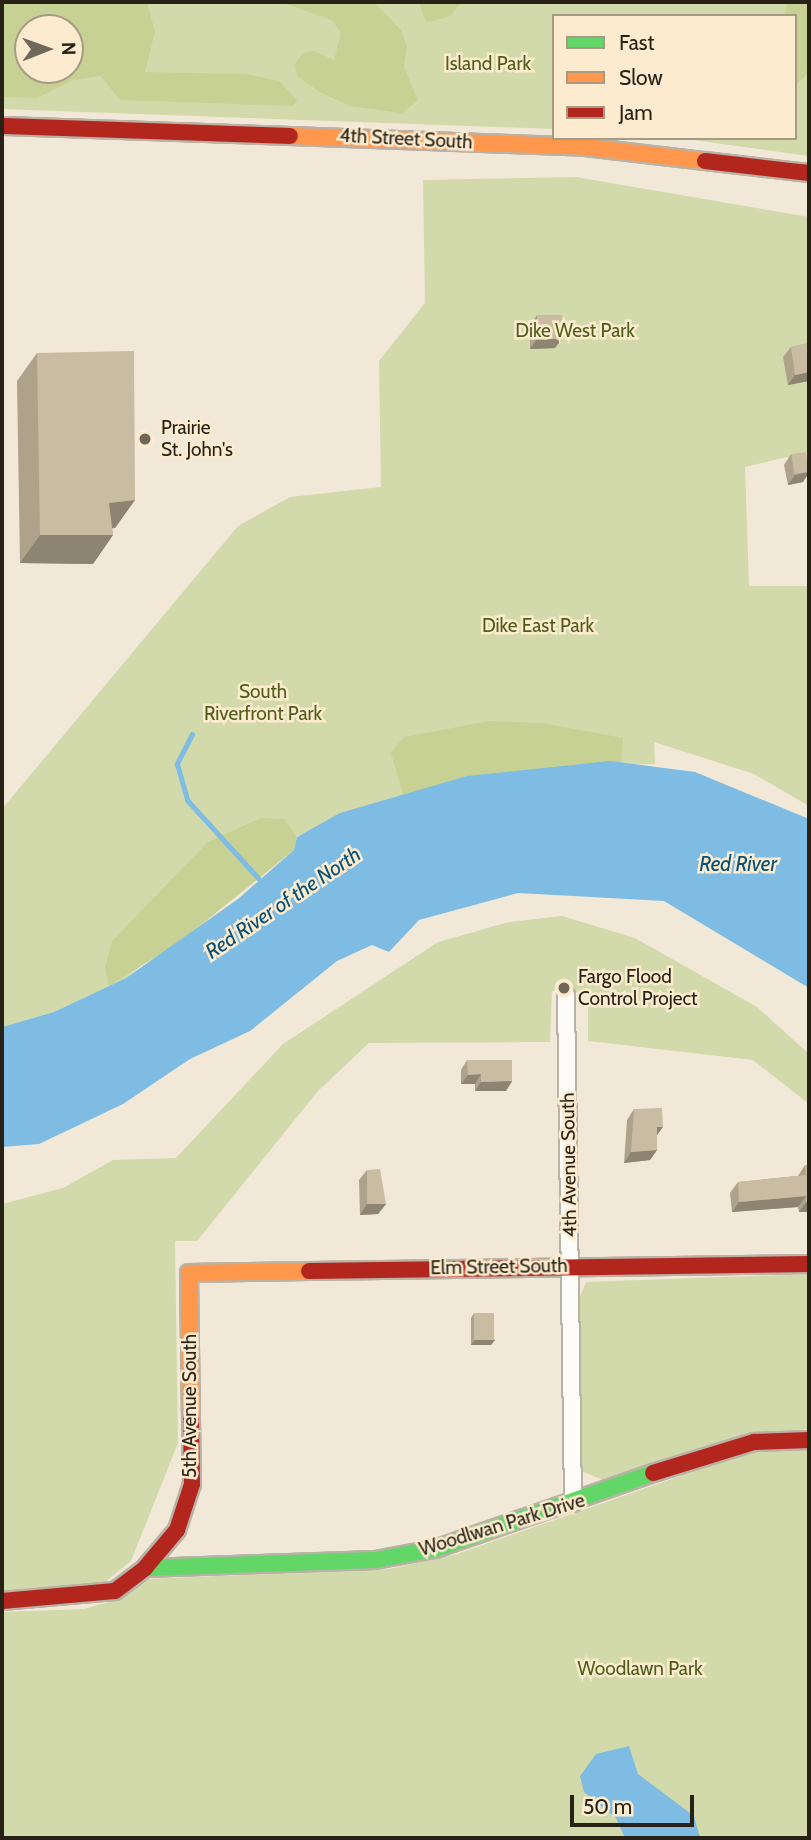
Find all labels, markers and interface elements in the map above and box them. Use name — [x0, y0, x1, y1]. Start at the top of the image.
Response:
north arrow — [14, 14, 84, 84]
legend — [552, 14, 797, 140]
text: Fast — [619, 30, 655, 55]
text: N — [57, 42, 80, 56]
park label: Island Park — [445, 53, 531, 75]
text: Slow — [619, 65, 663, 90]
text: Jam — [619, 100, 653, 125]
street label: 4th Street South — [339, 124, 473, 154]
park label: Dike West Park — [515, 320, 635, 342]
place label: Prairie St. John's — [161, 417, 233, 461]
marker: Prairie St. John's — [135, 429, 155, 449]
park label: Dike East Park — [482, 615, 594, 637]
park label: South Riverfront Park — [204, 681, 322, 725]
water label: Red River of the North — [201, 842, 365, 964]
water label: Red River — [699, 851, 777, 877]
place label: Fargo Flood Control Project — [578, 966, 697, 1010]
marker: Fargo Flood Control Project — [556, 980, 572, 996]
street label: 4th Avenue South — [556, 1092, 582, 1238]
street label: Elm Street South — [430, 1254, 568, 1280]
street label: 5th Avenue South — [179, 1334, 201, 1478]
street label: Woodlwan Park Drive — [416, 1489, 588, 1561]
park label: Woodlawn Park — [578, 1658, 702, 1680]
scale bar — [573, 1780, 697, 1824]
text: 50 m — [583, 1794, 632, 1819]

